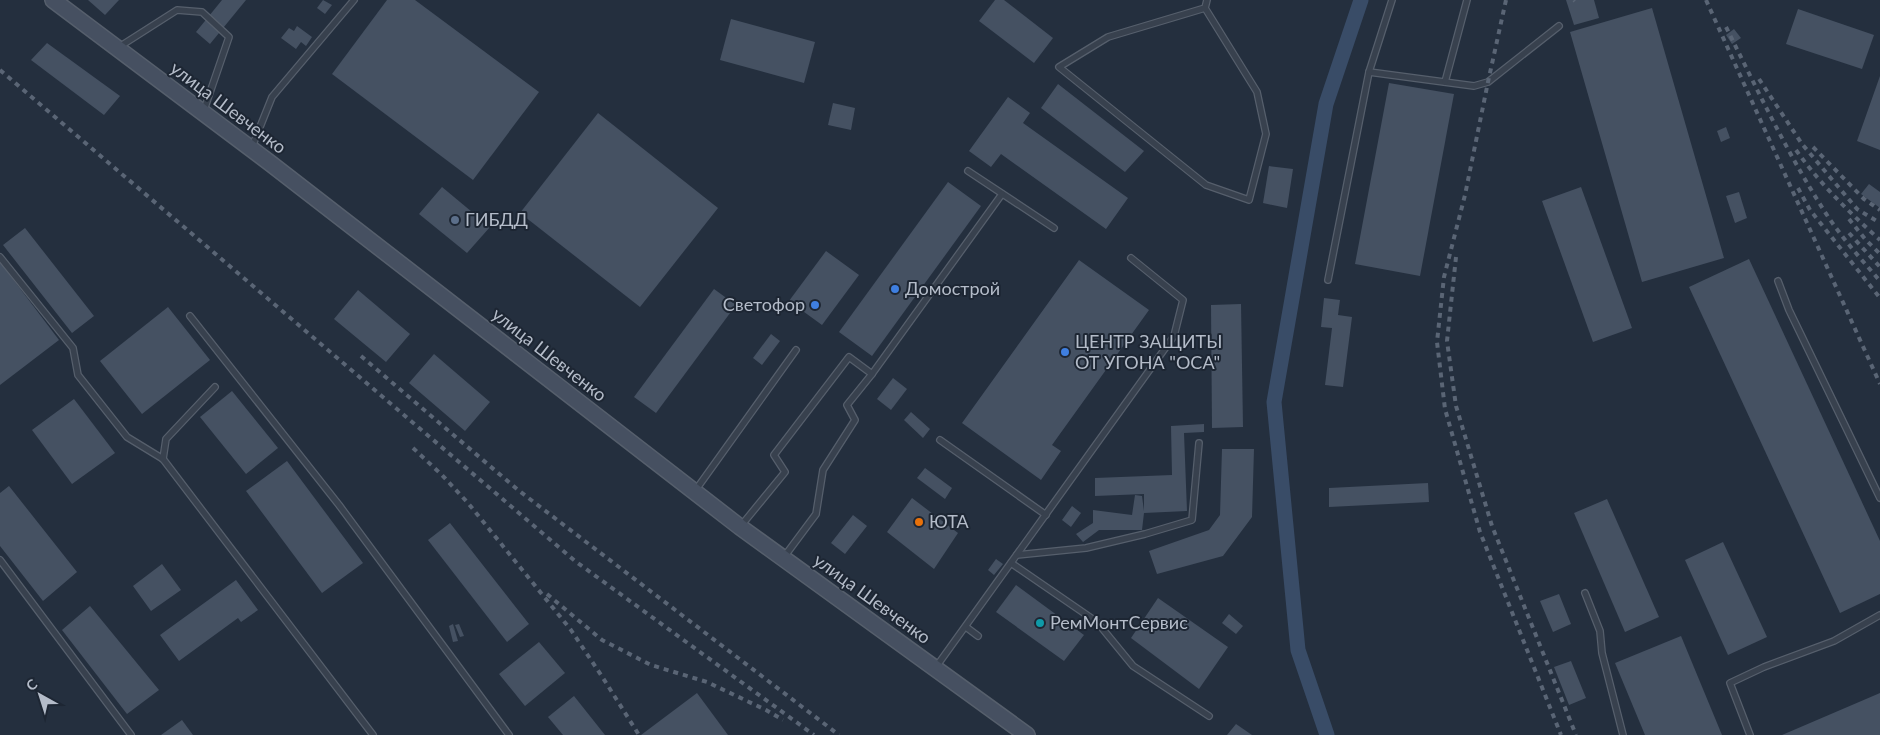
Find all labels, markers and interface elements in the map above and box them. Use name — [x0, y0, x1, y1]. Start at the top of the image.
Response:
street label: улица Шевченко — [166, 56, 291, 158]
place label: ГИБДД — [465, 208, 528, 230]
marker: ГИБДД — [449, 214, 461, 226]
place label: Домострой — [905, 277, 1000, 299]
marker: Домострой — [889, 283, 901, 295]
place label: Светофор — [723, 293, 805, 315]
marker: Светофор — [809, 299, 821, 311]
street label: улица Шевченко — [488, 303, 611, 406]
place label: ЦЕНТР ЗАЩИТЫ ОТ УГОНА "ОСА" — [1075, 330, 1222, 373]
marker: ЦЕНТР ЗАЩИТЫ ОТ УГОНА "ОСА" — [1059, 346, 1071, 358]
place label: ЮТА — [929, 510, 970, 532]
marker: ЮТА — [913, 516, 925, 528]
street label: улица Шевченко — [810, 548, 935, 648]
place label: РемМонтСервис — [1050, 611, 1188, 633]
marker: РемМонтСервис — [1034, 617, 1046, 629]
north arrow — [15, 670, 65, 720]
text: С — [23, 675, 41, 694]

